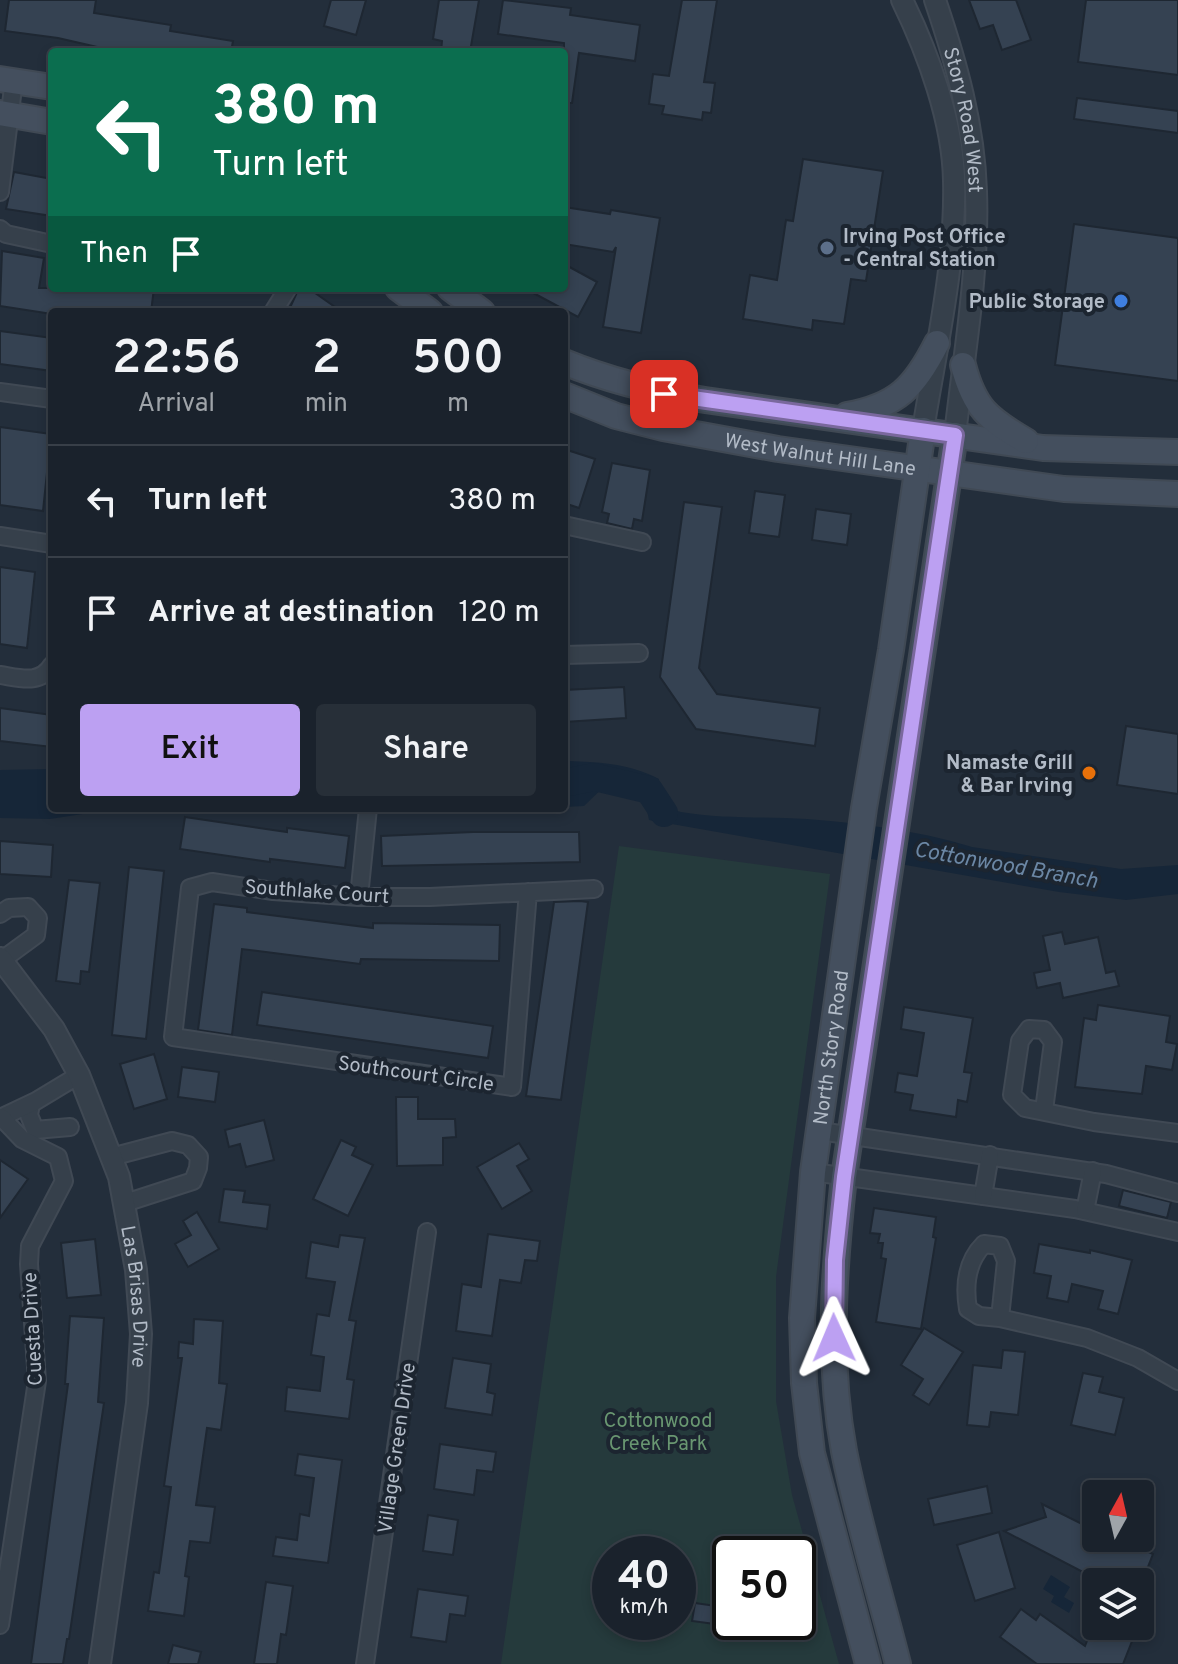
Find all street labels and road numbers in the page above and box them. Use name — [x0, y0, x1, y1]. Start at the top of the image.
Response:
street label: Story Road West — [936, 45, 987, 193]
street label: West Walnut Hill Lane — [722, 428, 917, 483]
street label: Southlake Court — [244, 875, 390, 911]
street label: North Story Road — [809, 968, 856, 1127]
street label: Southcourt Circle — [336, 1051, 495, 1099]
street label: Las Brisas Drive — [113, 1224, 152, 1368]
street label: Cuesta Drive — [18, 1271, 50, 1386]
street label: Village Green Drive — [373, 1361, 423, 1535]

